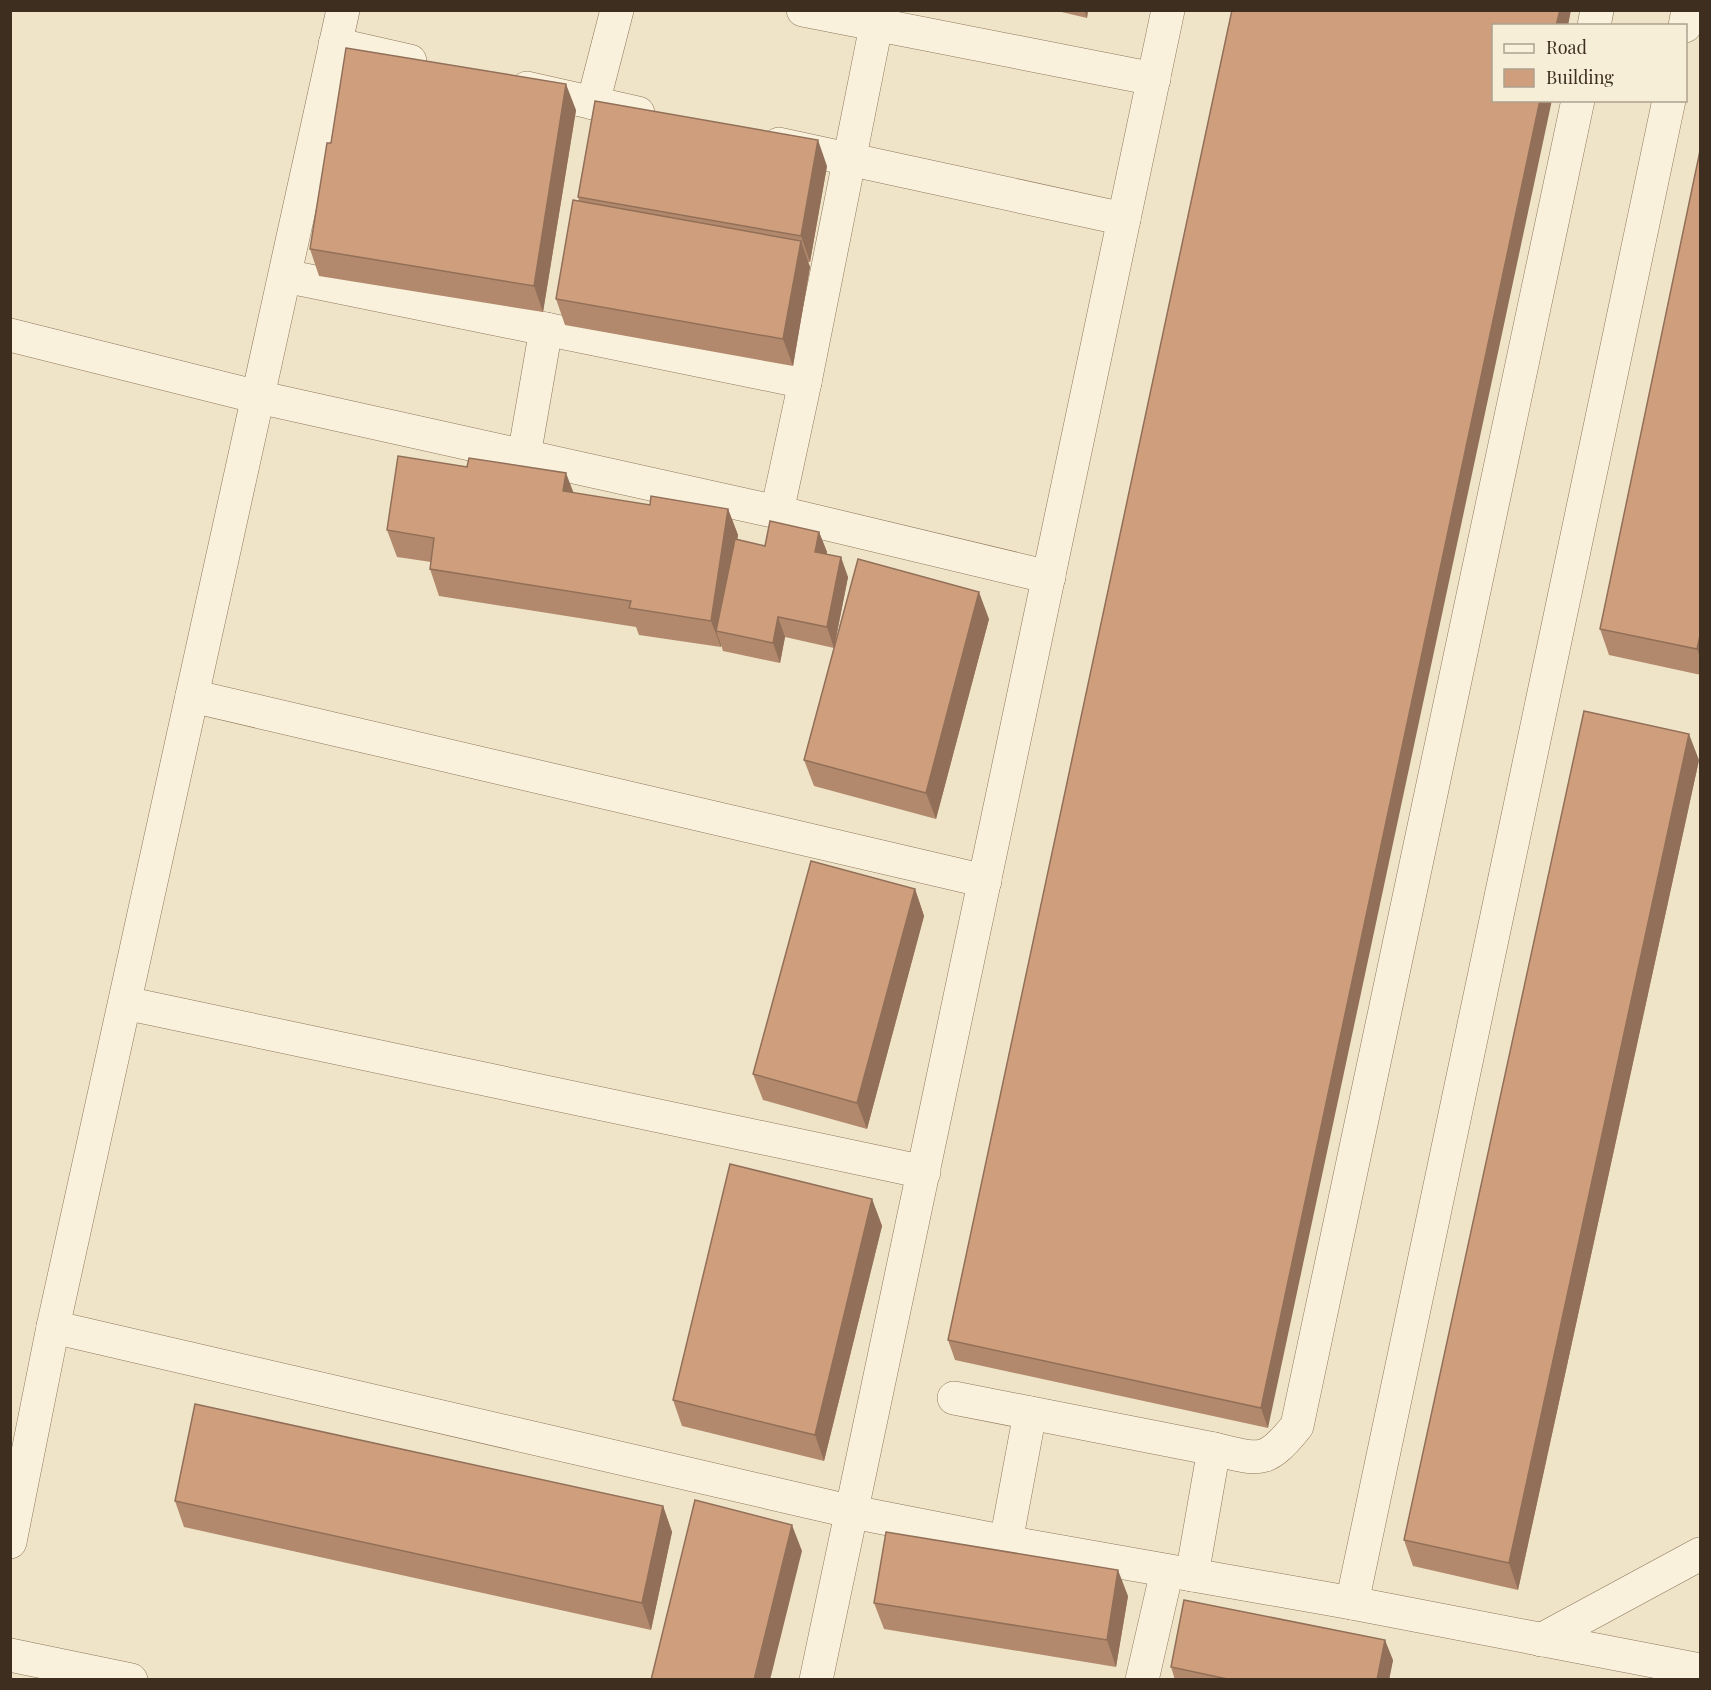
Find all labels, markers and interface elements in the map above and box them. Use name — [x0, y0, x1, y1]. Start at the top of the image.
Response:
legend — [1492, 24, 1687, 102]
text: Road — [1546, 35, 1587, 59]
text: Building — [1546, 65, 1614, 89]

